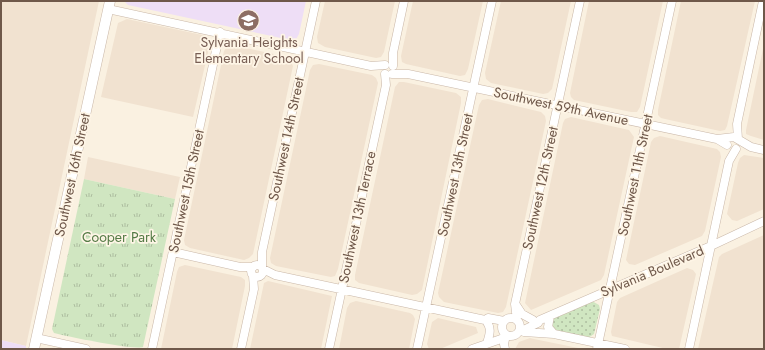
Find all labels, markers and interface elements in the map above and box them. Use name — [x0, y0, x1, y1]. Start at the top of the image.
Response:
school or university icon: Sylvania Heights Elementary School — [236, 7, 262, 33]
place label: Sylvania Heights Elementary School — [194, 32, 304, 68]
street label: Southwest 14th Street — [263, 75, 309, 203]
street label: Southwest 59th Avenue — [492, 82, 630, 130]
street label: Southwest 16th Street — [49, 111, 95, 239]
street label: Southwest 13th Street — [432, 111, 478, 238]
street label: Southwest 11th Street — [612, 112, 658, 238]
street label: Southwest 12th Street — [517, 124, 563, 252]
street label: Southwest 15th Street — [163, 127, 209, 254]
street label: Southwest 13th Terrace — [333, 149, 381, 285]
park label: Cooper Park — [82, 227, 157, 247]
street label: Sylvania Boulevard — [597, 240, 707, 302]

